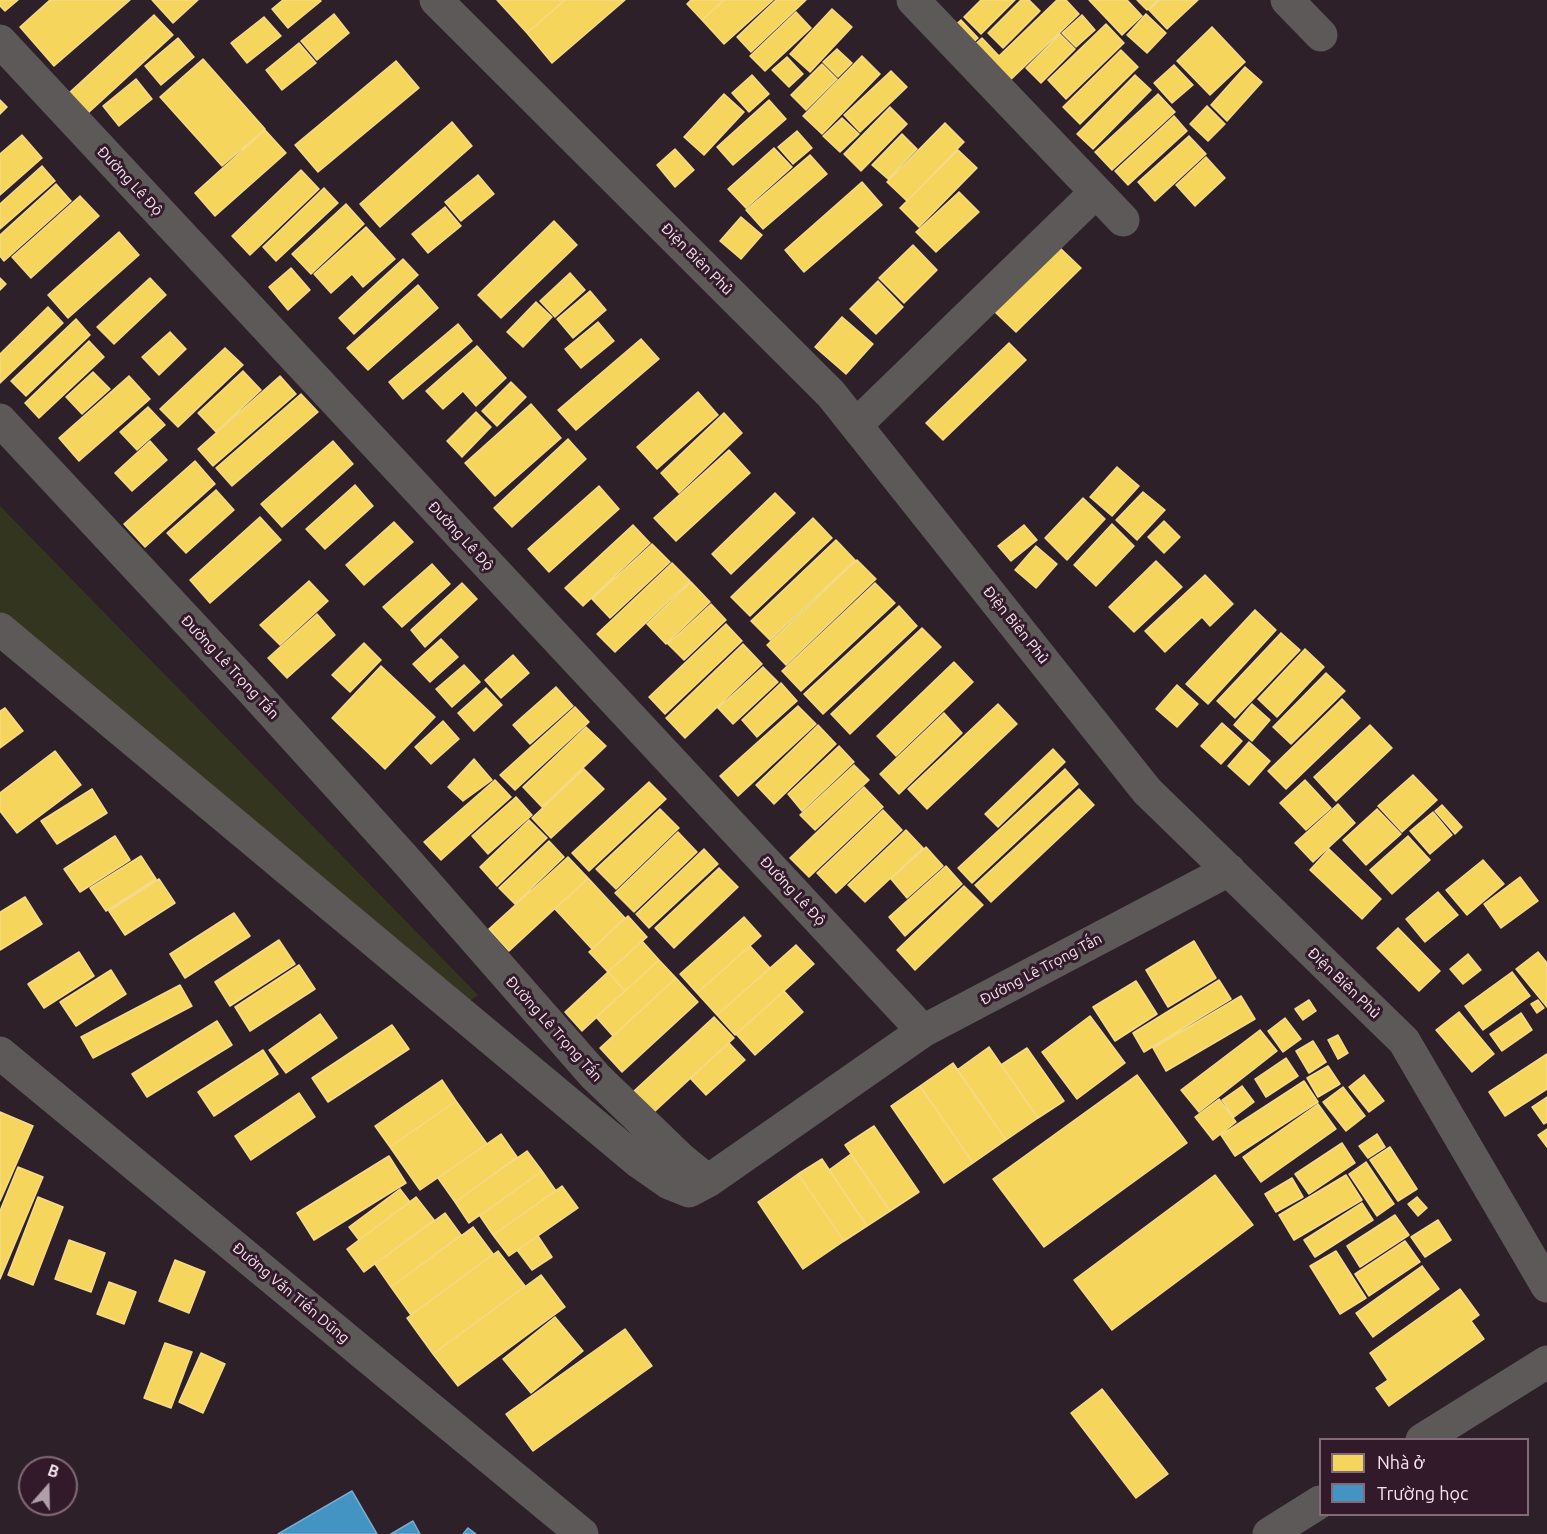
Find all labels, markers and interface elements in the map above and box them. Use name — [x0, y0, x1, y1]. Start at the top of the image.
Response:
street label: Đường Lê Độ — [93, 143, 167, 219]
street label: Điện Biên Phủ — [657, 219, 737, 299]
street label: Đường Lê Độ — [424, 498, 498, 574]
street label: Điện Biên Phủ — [979, 583, 1053, 667]
street label: Đường Lê Trọng Tấn — [177, 611, 283, 723]
street label: Đường Lê Độ — [756, 853, 830, 929]
street label: Đường Lê Trọng Tấn — [977, 929, 1105, 1009]
street label: Điện Biên Phủ — [1304, 944, 1384, 1022]
street label: Đường Lê Trọng Tấn — [502, 973, 606, 1085]
street label: Đường Văn Tiến Dũng — [229, 1239, 353, 1347]
legend — [1319, 1438, 1529, 1516]
text: Nhà ở — [1377, 1452, 1425, 1472]
north arrow — [18, 1456, 78, 1516]
text: B — [45, 1461, 62, 1481]
text: Trường học — [1377, 1483, 1468, 1503]

